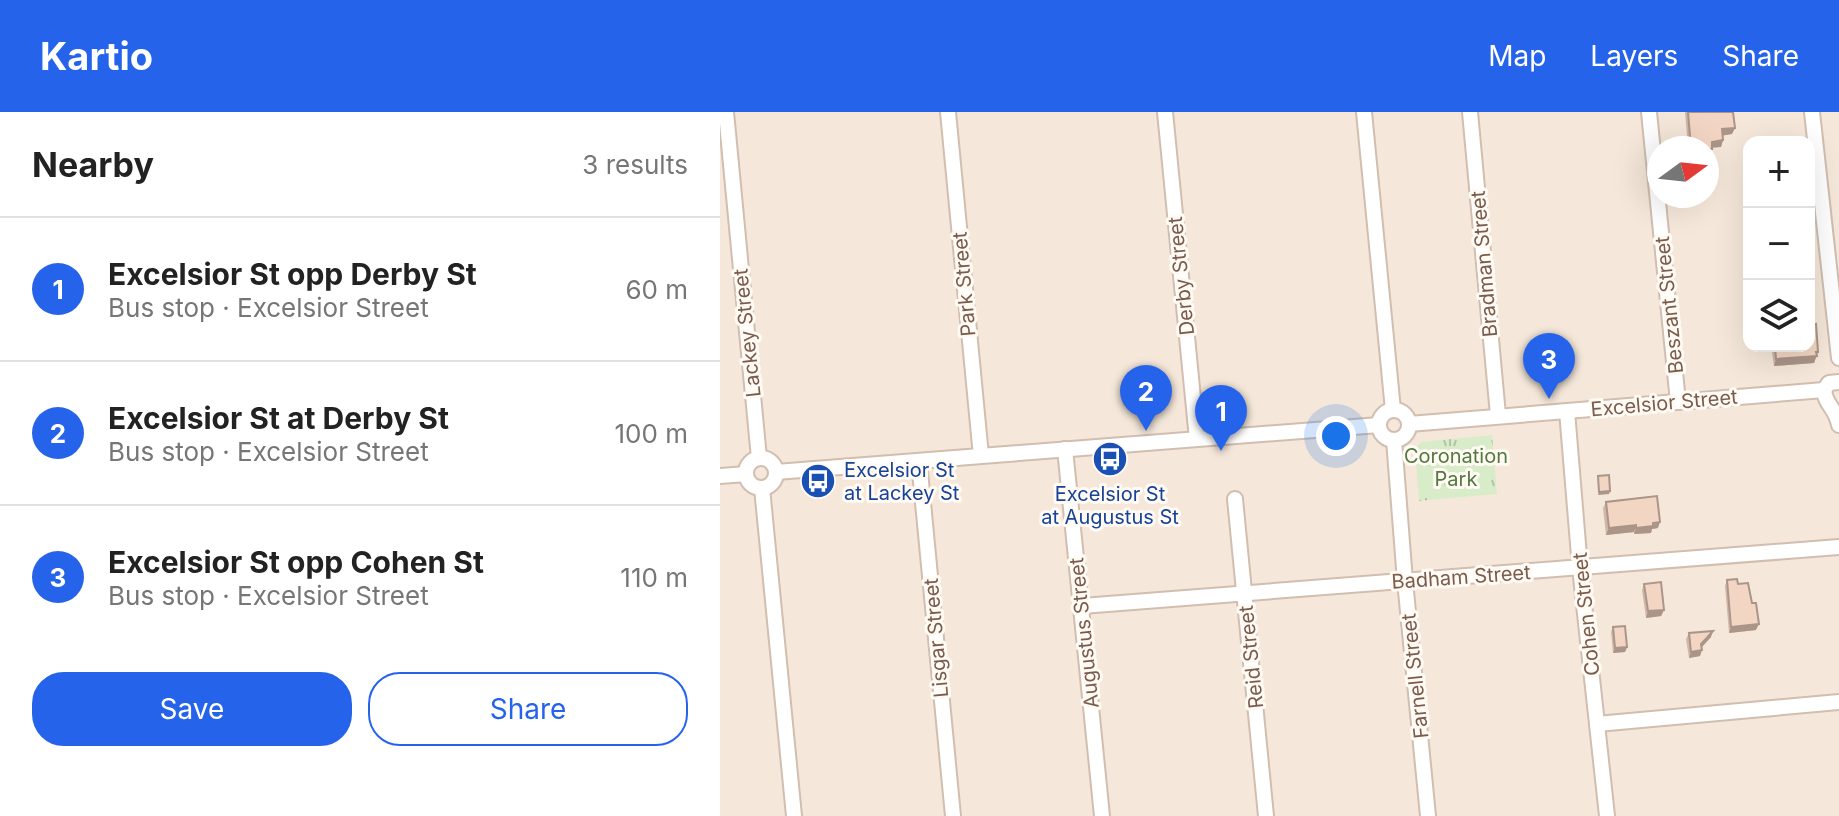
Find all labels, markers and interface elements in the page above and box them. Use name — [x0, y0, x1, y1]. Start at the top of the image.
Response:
text: Kartio — [40, 33, 153, 79]
text: Map — [1488, 39, 1546, 73]
text: Layers — [1590, 39, 1678, 73]
text: Share — [1722, 39, 1799, 73]
north arrow — [1647, 136, 1719, 208]
map controls — [1743, 136, 1815, 352]
button: + — [1743, 136, 1815, 208]
text: Nearby — [32, 144, 154, 185]
text: 3 results — [582, 149, 688, 180]
street label: Bradman Street — [1466, 189, 1502, 338]
button: − — [1743, 208, 1815, 280]
street label: Derby Street — [1163, 215, 1199, 336]
street label: Park Street — [947, 230, 981, 337]
street label: Beszant Street — [1650, 235, 1688, 375]
text: Excelsior St opp Derby St — [108, 256, 477, 292]
street label: Lackey Street — [728, 267, 766, 398]
text: 1 — [52, 274, 64, 305]
text: 60 m — [625, 274, 688, 305]
button: layers — [1743, 280, 1815, 352]
text: Bus stop · Excelsior Street — [108, 292, 429, 323]
pin: 3 — [1523, 333, 1575, 399]
pin: 2 — [1120, 365, 1172, 431]
pin: 1 — [1195, 385, 1247, 451]
street label: Excelsior Street — [1590, 385, 1739, 421]
text: Excelsior St at Derby St — [108, 400, 449, 436]
your location — [1316, 416, 1356, 456]
text: 2 — [50, 418, 66, 449]
text: 100 m — [615, 418, 688, 449]
text: Bus stop · Excelsior Street — [108, 436, 429, 467]
bus stop icon: Excelsior St at Augustus St — [1091, 440, 1129, 478]
park label: Coronation Park — [1404, 444, 1508, 491]
place label: Excelsior St at Lackey St — [844, 458, 960, 505]
bus stop icon: Excelsior St at Lackey St — [799, 462, 837, 500]
place label: Excelsior St at Augustus St — [1041, 482, 1179, 529]
text: Excelsior St opp Cohen St — [108, 544, 484, 580]
street label: Cohen Street — [1568, 551, 1604, 677]
street label: Augustus Street — [1064, 556, 1104, 709]
street label: Badham Street — [1391, 560, 1532, 594]
text: 3 — [50, 562, 66, 593]
text: 110 m — [620, 562, 688, 593]
street label: Lisgar Street — [919, 577, 953, 699]
text: Bus stop · Excelsior Street — [108, 580, 429, 611]
street label: Reid Street — [1234, 604, 1268, 710]
street label: Farnell Street — [1396, 612, 1433, 740]
button: Save — [32, 672, 352, 746]
button: Share — [368, 672, 688, 746]

